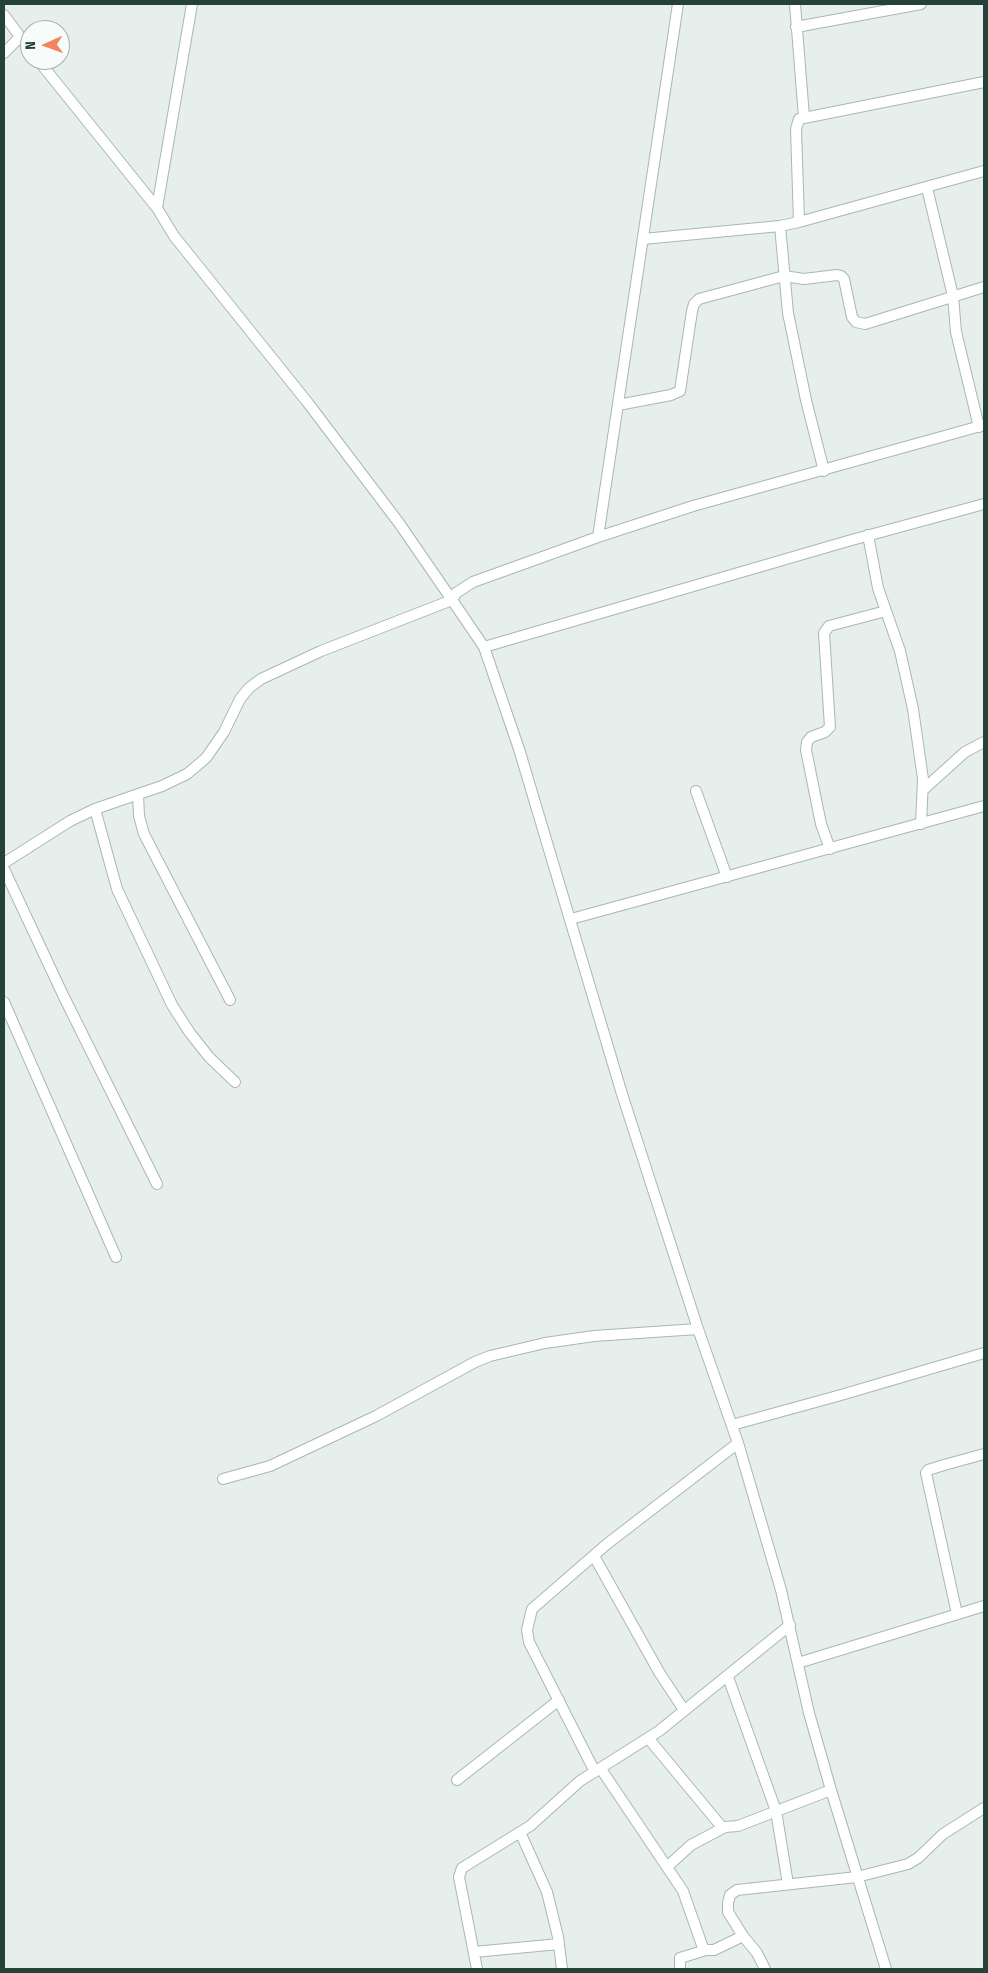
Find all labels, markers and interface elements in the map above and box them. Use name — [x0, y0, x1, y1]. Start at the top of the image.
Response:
north arrow — [20, 20, 70, 70]
text: N — [22, 41, 39, 50]

